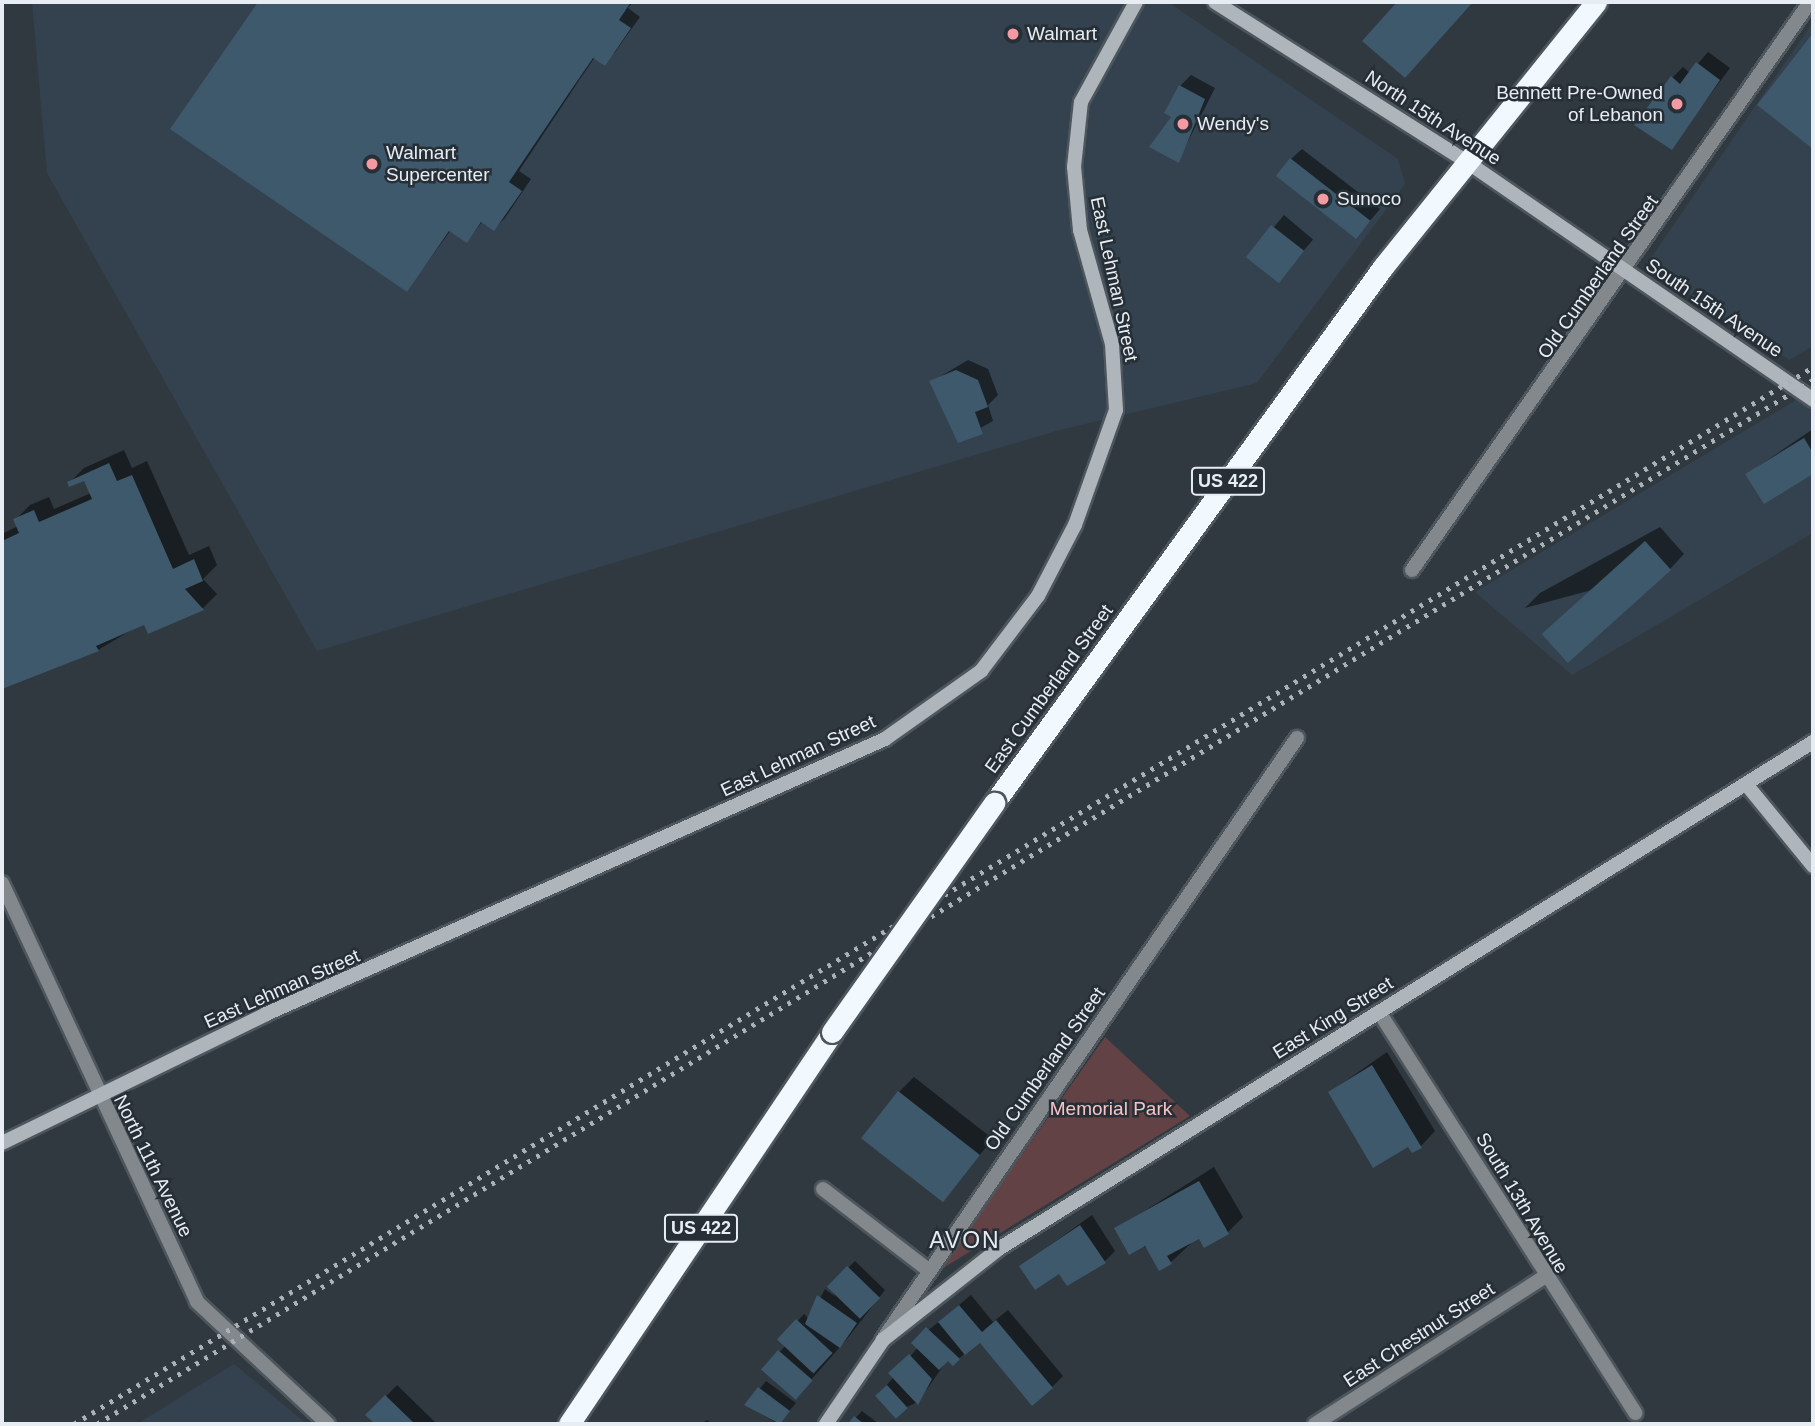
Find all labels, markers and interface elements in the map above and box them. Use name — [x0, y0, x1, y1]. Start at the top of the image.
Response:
place label: Walmart — [1027, 23, 1097, 45]
marker: Walmart — [1005, 26, 1021, 42]
street label: North 15th Avenue — [1360, 65, 1506, 171]
place label: Bennett Pre-Owned of Lebanon — [1496, 82, 1663, 126]
marker: Bennett Pre-Owned of Lebanon — [1669, 96, 1685, 112]
place label: Wendy's — [1197, 113, 1269, 135]
marker: Wendy's — [1175, 116, 1191, 132]
place label: Walmart Supercenter — [386, 142, 490, 186]
marker: Walmart Supercenter — [364, 156, 380, 172]
place label: Sunoco — [1337, 188, 1401, 210]
marker: Sunoco — [1315, 191, 1331, 207]
street label: Old Cumberland Street — [1533, 191, 1663, 363]
street label: East Lehman Street — [1085, 195, 1143, 363]
street label: South 15th Avenue — [1641, 253, 1787, 363]
road number: US 422 — [1190, 466, 1266, 495]
street label: East Cumberland Street — [980, 600, 1118, 778]
street label: East Lehman Street — [717, 710, 879, 802]
street label: East Lehman Street — [201, 944, 363, 1034]
street label: East King Street — [1269, 972, 1397, 1064]
street label: Old Cumberland Street — [980, 983, 1110, 1155]
street label: North 11th Avenue — [108, 1091, 198, 1241]
park label: Memorial Park — [1050, 1098, 1172, 1120]
street label: South 13th Avenue — [1471, 1128, 1573, 1278]
road number: US 422 — [662, 1213, 740, 1242]
district label: AVON — [930, 1226, 1000, 1254]
street label: East Chestnut Street — [1339, 1278, 1499, 1392]

